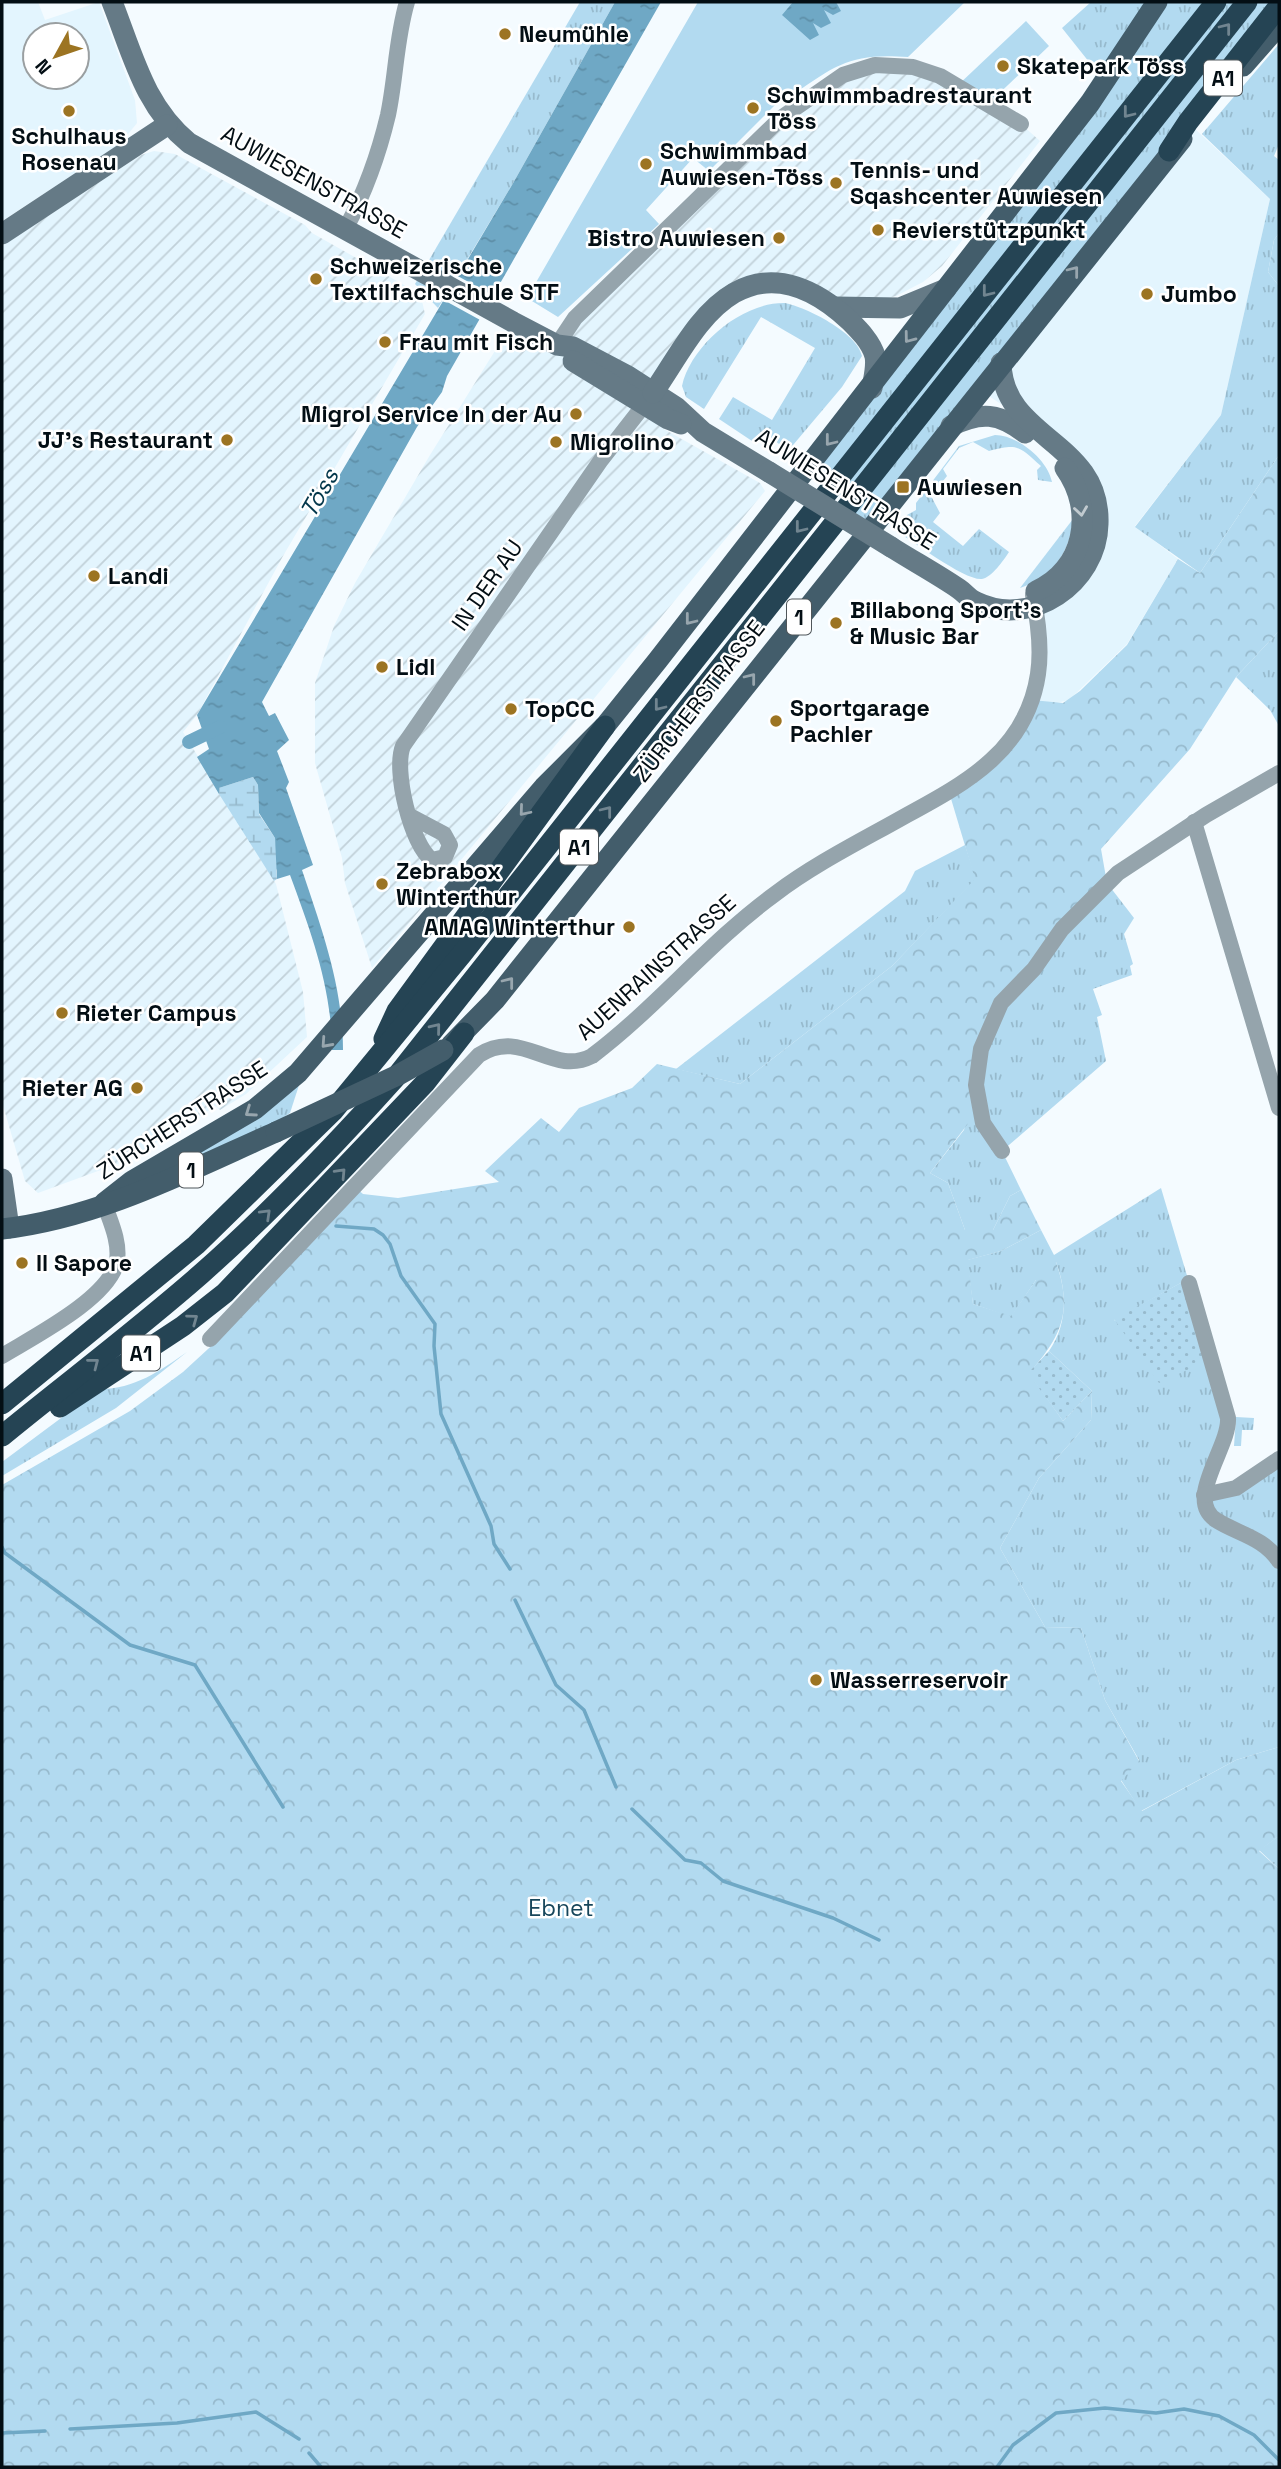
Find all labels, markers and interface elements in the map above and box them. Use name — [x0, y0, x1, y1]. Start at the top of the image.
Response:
place label: Neumühle — [519, 19, 629, 49]
north arrow — [21, 21, 91, 91]
one-way arrow — [1218, 23, 1231, 35]
marker: Neumühle — [497, 26, 513, 42]
place label: Skatepark Töss — [1017, 51, 1184, 81]
text: N — [30, 54, 57, 80]
marker: Skatepark Töss — [995, 58, 1011, 74]
road number: A1 — [1204, 60, 1242, 96]
place label: Schwimmbadrestaurant Töss — [767, 80, 1032, 136]
marker: Schwimmbadrestaurant Töss — [745, 100, 761, 116]
marker: Schulhaus Rosenau — [61, 103, 77, 119]
one-way arrow — [1123, 105, 1136, 118]
street label: AUWIESENSTRASSE — [216, 119, 412, 245]
place label: Schulhaus Rosenau — [11, 121, 127, 177]
place label: Schwimmbad Auwiesen-Töss — [660, 136, 823, 192]
place label: Tennis- und Sqashcenter Auwiesen — [850, 155, 1102, 211]
marker: Schwimmbad Auwiesen-Töss — [638, 156, 654, 172]
marker: Tennis- und Sqashcenter Auwiesen — [828, 175, 844, 191]
place label: Revierstützpunkt — [892, 215, 1086, 245]
marker: Revierstützpunkt — [870, 222, 886, 238]
place label: Bistro Auwiesen — [587, 223, 765, 253]
marker: Bistro Auwiesen — [771, 230, 787, 246]
place label: Schweizerische Textilfachschule STF — [330, 251, 559, 307]
one-way arrow — [1065, 267, 1078, 279]
marker: Schweizerische Textilfachschule STF — [308, 271, 324, 287]
place label: Jumbo — [1161, 279, 1237, 309]
one-way arrow — [982, 284, 995, 296]
marker: Jumbo — [1139, 286, 1155, 302]
place label: Frau mit Fisch — [399, 327, 553, 357]
one-way arrow — [905, 330, 917, 343]
marker: Frau mit Fisch — [377, 334, 393, 350]
place label: Migrol Service In der Au — [301, 399, 562, 429]
marker: Migrol Service In der Au — [568, 406, 584, 422]
street label: AUWIESENSTRASSE — [750, 421, 942, 557]
place label: JJ’s Restaurant — [38, 425, 213, 455]
place label: Migrolino — [570, 427, 674, 457]
marker: JJ’s Restaurant — [219, 432, 235, 448]
one-way arrow — [826, 433, 838, 446]
marker: Migrolino — [548, 434, 564, 450]
water label: Töss — [293, 462, 346, 523]
place label: Auwiesen — [917, 472, 1023, 502]
marker: Auwiesen — [895, 479, 911, 495]
one-way arrow — [1073, 506, 1088, 517]
one-way arrow — [796, 519, 808, 532]
street label: IN DER AU — [445, 534, 529, 636]
place label: Landi — [108, 561, 169, 591]
marker: Landi — [86, 568, 102, 584]
place label: Billabong Sport's & Music Bar — [850, 595, 1041, 651]
road number: 1 — [787, 600, 811, 634]
one-way arrow — [685, 613, 698, 625]
street label: ZÜRCHERSTRASSE — [626, 614, 772, 788]
marker: Billabong Sport's & Music Bar — [828, 615, 844, 631]
place label: Lidl — [396, 652, 435, 682]
marker: Lidl — [374, 659, 390, 675]
one-way arrow — [742, 674, 755, 686]
place label: Sportgarage Pachler — [790, 693, 930, 749]
place label: TopCC — [525, 694, 595, 724]
one-way arrow — [655, 698, 667, 711]
marker: TopCC — [503, 701, 519, 717]
marker: Sportgarage Pachler — [768, 713, 784, 729]
one-way arrow — [520, 803, 532, 816]
one-way arrow — [599, 807, 612, 819]
road number: A1 — [560, 830, 598, 864]
place label: Zebrabox Winterthur — [396, 856, 517, 912]
marker: Zebrabox Winterthur — [374, 876, 390, 892]
street label: AUENRAINSTRASSE — [570, 887, 742, 1047]
place label: AMAG Winterthur — [424, 912, 615, 942]
marker: AMAG Winterthur — [621, 919, 637, 935]
one-way arrow — [501, 978, 514, 990]
place label: Rieter Campus — [76, 998, 237, 1028]
marker: Rieter Campus — [54, 1005, 70, 1021]
one-way arrow — [427, 1024, 440, 1036]
one-way arrow — [322, 1035, 334, 1048]
street label: ZÜRCHERSTRASSE — [91, 1054, 273, 1186]
place label: Rieter AG — [22, 1073, 123, 1103]
marker: Rieter AG — [129, 1080, 145, 1096]
one-way arrow — [245, 1103, 258, 1116]
road number: 1 — [179, 1152, 203, 1188]
one-way arrow — [332, 1168, 345, 1181]
one-way arrow — [257, 1209, 270, 1222]
place label: Il Sapore — [36, 1248, 132, 1278]
marker: Il Sapore — [14, 1255, 30, 1271]
one-way arrow — [185, 1314, 198, 1327]
road number: A1 — [122, 1336, 160, 1370]
one-way arrow — [86, 1358, 98, 1371]
place label: Wasserreservoir — [830, 1665, 1008, 1695]
marker: Wasserreservoir — [808, 1672, 824, 1688]
park label: Ebnet — [528, 1893, 594, 1923]

